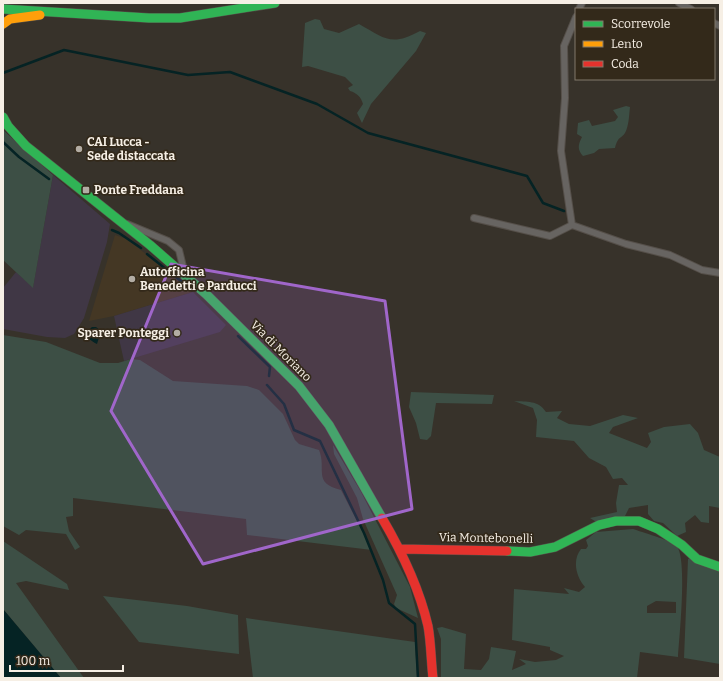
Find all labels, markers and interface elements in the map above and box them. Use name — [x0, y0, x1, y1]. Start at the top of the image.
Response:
legend — [575, 8, 715, 80]
text: Scorrevole — [611, 17, 670, 31]
text: Lento — [611, 37, 643, 51]
text: Coda — [611, 57, 639, 71]
place label: CAI Lucca - Sede distaccata — [87, 135, 175, 163]
marker: CAI Lucca - Sede distaccata — [74, 144, 84, 154]
place label: Ponte Freddana — [94, 183, 184, 197]
marker: Ponte Freddana — [81, 185, 91, 195]
place label: Autofficina Benedetti e Parducci — [140, 265, 257, 293]
marker: Autofficina Benedetti e Parducci — [127, 274, 137, 284]
street label: Via di Moriano — [248, 318, 314, 384]
place label: Sparer Ponteggi — [78, 326, 169, 340]
marker: Sparer Ponteggi — [172, 328, 182, 338]
street label: Via Montebonelli — [439, 530, 534, 546]
scale bar — [10, 647, 123, 673]
text: 100 m — [16, 654, 51, 668]

